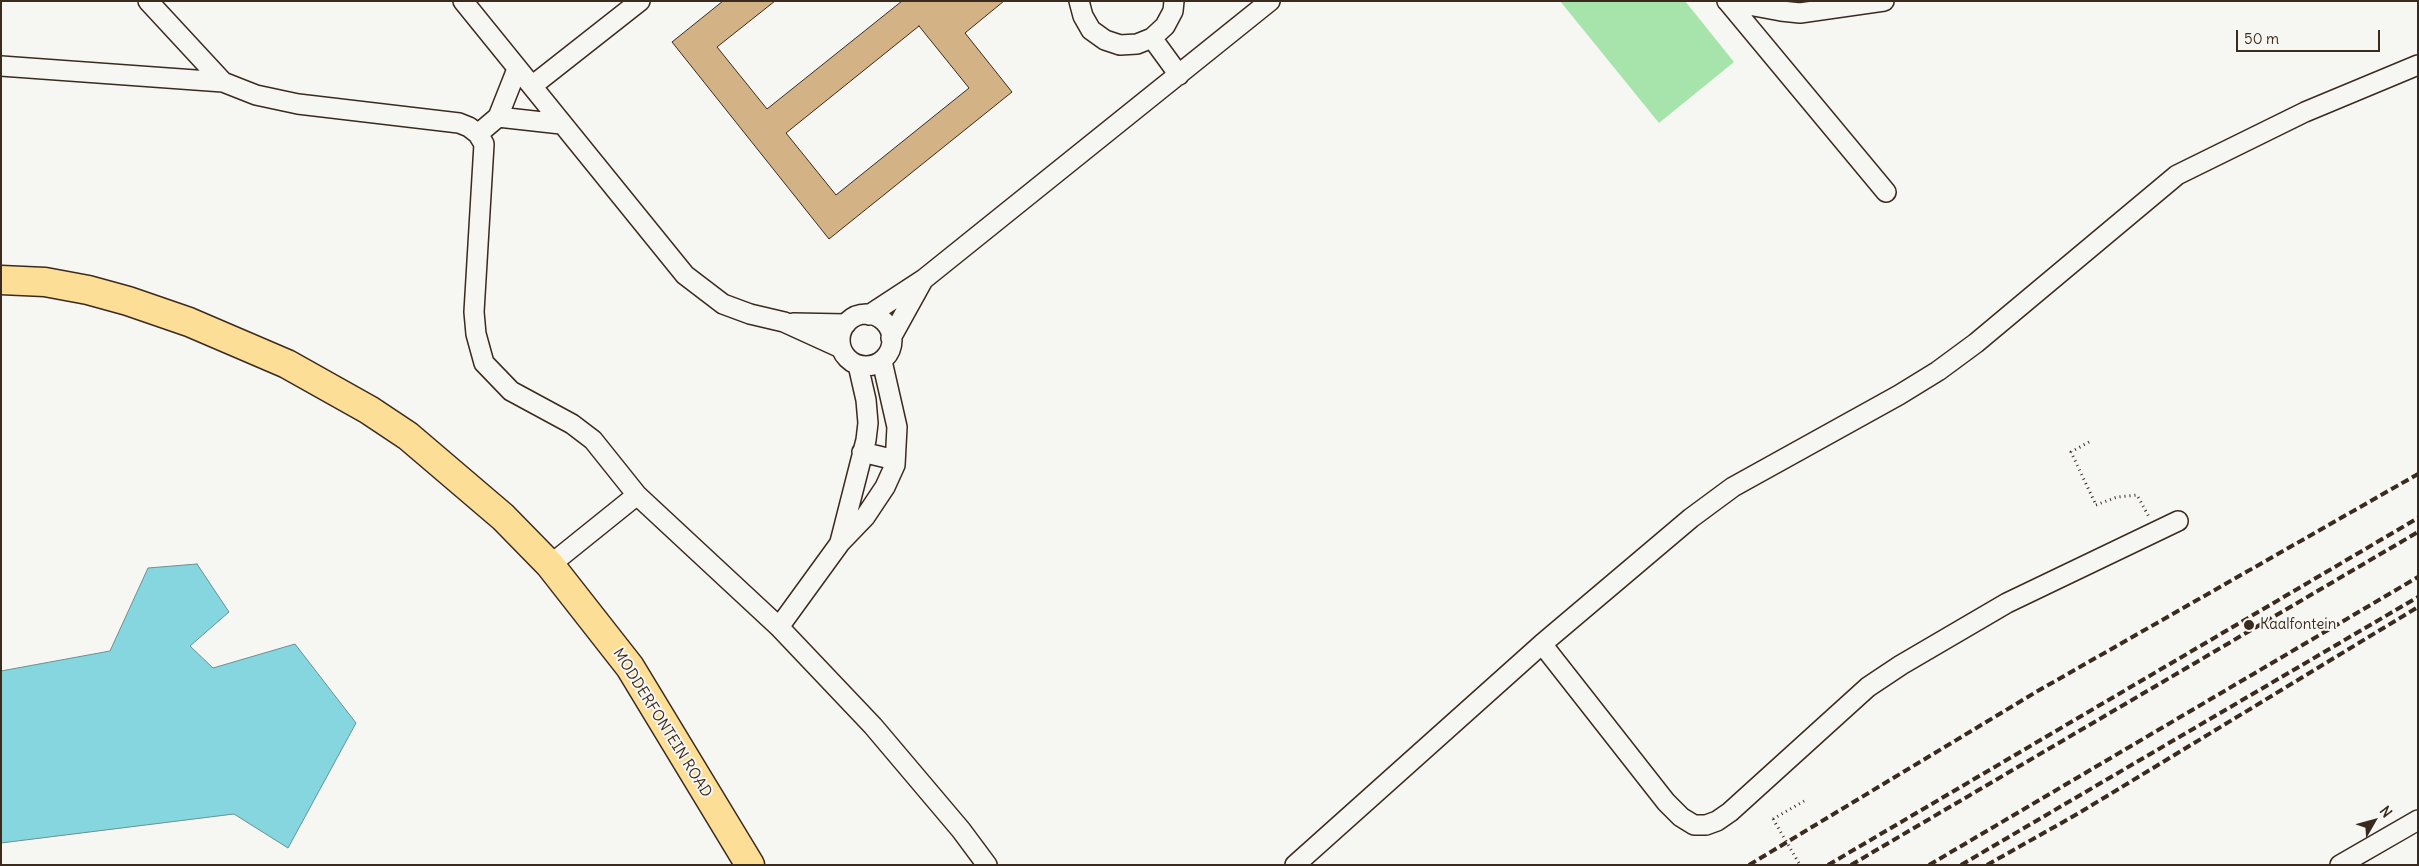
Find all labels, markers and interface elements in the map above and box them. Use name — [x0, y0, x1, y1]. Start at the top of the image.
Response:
scale bar — [2239, 20, 2383, 52]
text: 50 m — [2244, 29, 2279, 48]
place label: Kaalfontein — [2260, 616, 2336, 634]
marker: Kaalfontein — [2242, 618, 2256, 632]
street label: MODDERFONTEIN ROAD — [609, 645, 715, 801]
north arrow — [2349, 796, 2399, 846]
text: N — [2376, 802, 2396, 821]

